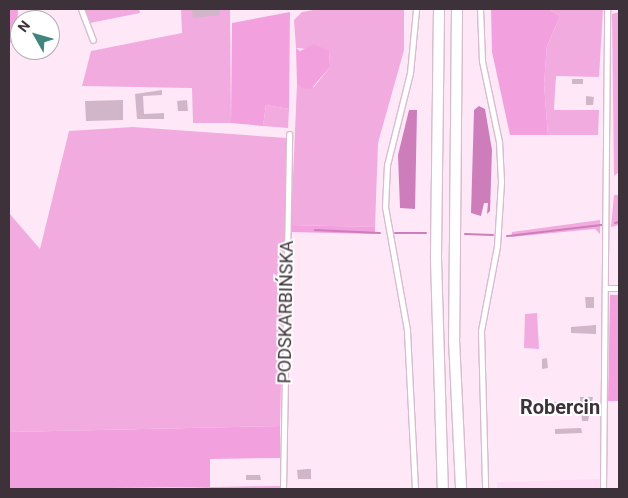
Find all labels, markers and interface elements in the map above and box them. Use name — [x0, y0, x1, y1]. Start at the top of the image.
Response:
north arrow — [10, 10, 60, 60]
text: N — [15, 18, 33, 35]
street label: PODSKARBIŃSKA — [274, 240, 298, 384]
district label: Robercin — [520, 395, 600, 419]

